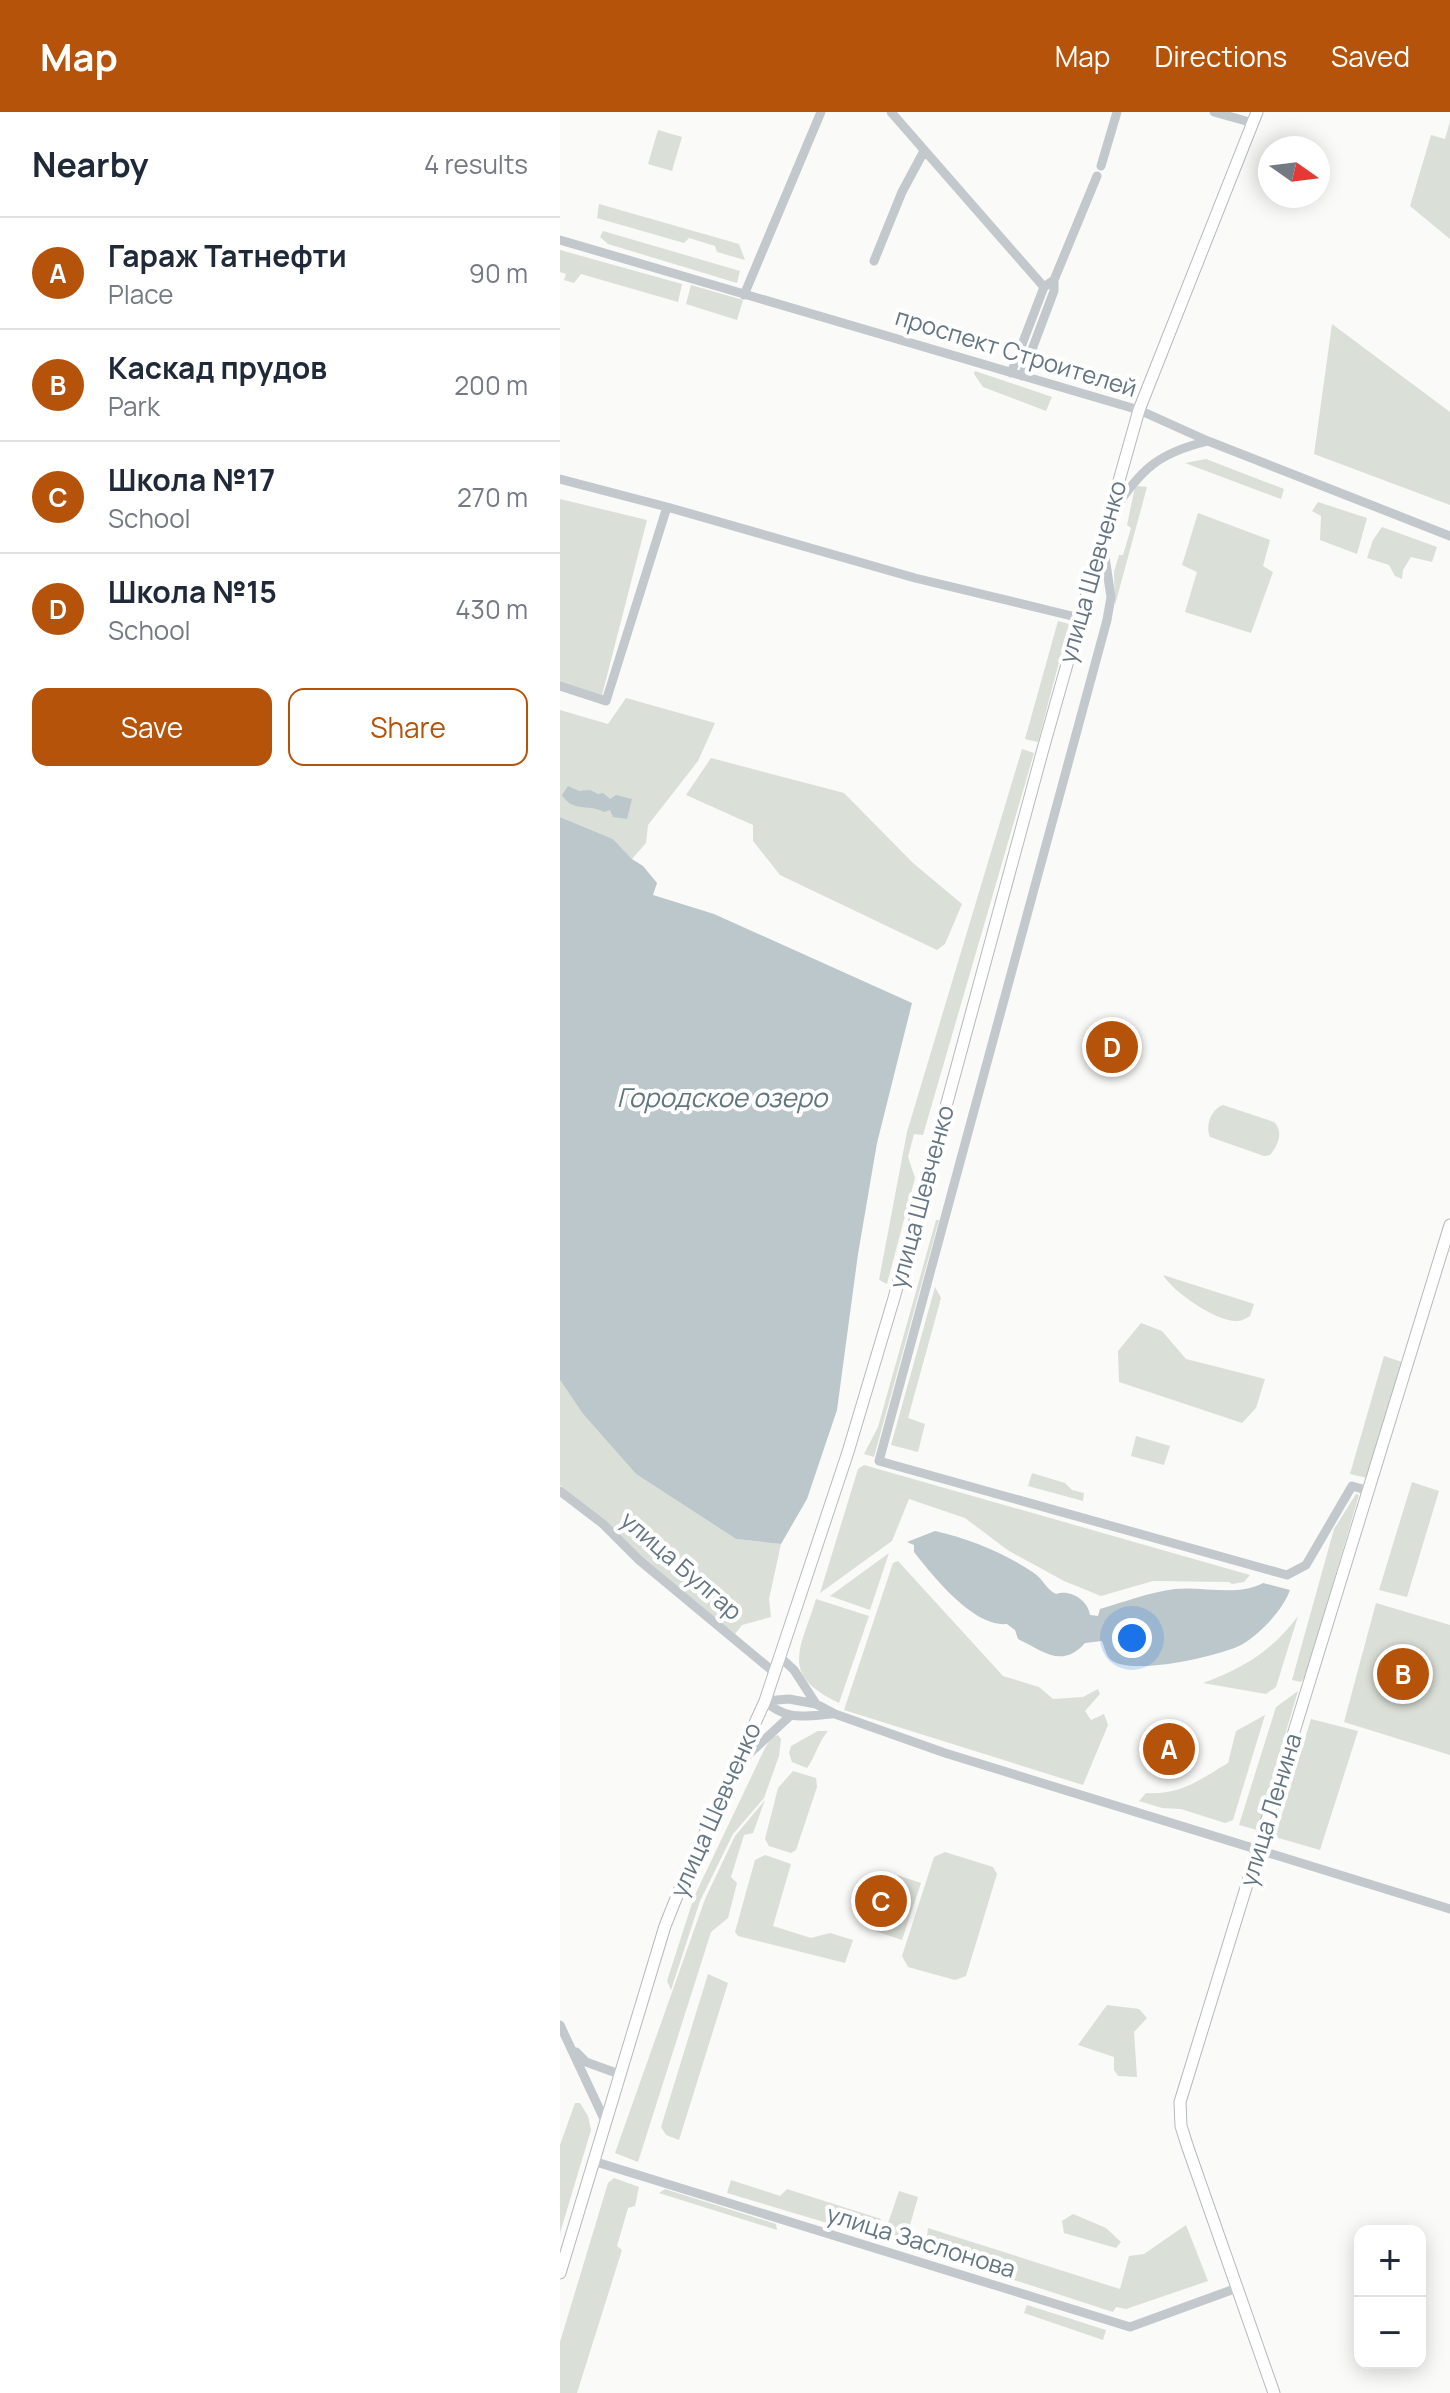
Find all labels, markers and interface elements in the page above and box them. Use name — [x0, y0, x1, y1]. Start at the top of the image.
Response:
text: Map — [40, 30, 118, 82]
text: Map — [1055, 37, 1110, 75]
text: Directions — [1154, 37, 1287, 75]
text: Saved — [1331, 37, 1410, 75]
north arrow — [1258, 136, 1330, 208]
text: Nearby — [32, 141, 148, 187]
text: 4 results — [424, 146, 528, 182]
text: Гараж Татнефти — [108, 235, 347, 276]
text: A — [49, 255, 67, 291]
text: 90 m — [469, 255, 528, 291]
text: Place — [108, 276, 173, 312]
street label: проспект Строителей — [892, 299, 1141, 404]
text: Каскад прудов — [108, 347, 327, 388]
text: B — [50, 367, 66, 403]
text: 200 m — [454, 367, 528, 403]
text: Park — [108, 388, 160, 424]
text: Школа №17 — [108, 459, 275, 500]
street label: улица Шевченко — [1050, 476, 1133, 667]
text: C — [48, 479, 68, 515]
text: 270 m — [457, 479, 528, 515]
text: School — [108, 500, 191, 536]
text: Школа №15 — [108, 571, 277, 612]
text: D — [49, 591, 67, 627]
text: 430 m — [455, 591, 528, 627]
text: School — [108, 612, 191, 648]
button: Save — [32, 688, 272, 766]
button: Share — [288, 688, 528, 766]
pin: D — [1086, 1017, 1138, 1077]
water label: Городское озеро — [617, 1079, 829, 1115]
street label: улица Шевченко — [880, 1101, 961, 1292]
street label: улица Булгар — [614, 1503, 750, 1627]
your location — [1112, 1618, 1152, 1658]
pin: B — [1377, 1644, 1429, 1704]
street label: улица Шевченко — [661, 1717, 768, 1902]
pin: A — [1143, 1719, 1195, 1779]
street label: улица Ленина — [1231, 1729, 1309, 1890]
pin: C — [855, 1871, 907, 1931]
street label: улица Заслонова — [823, 2196, 1020, 2285]
map controls — [1354, 2225, 1426, 2369]
button: + — [1354, 2225, 1426, 2297]
button: − — [1354, 2297, 1426, 2369]

